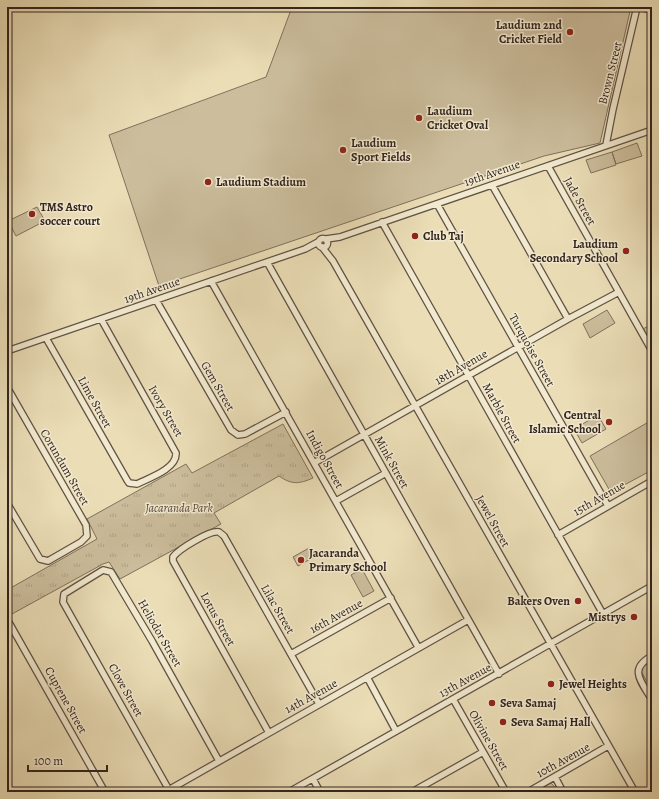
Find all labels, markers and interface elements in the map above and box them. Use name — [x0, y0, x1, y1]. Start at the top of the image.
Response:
place label: Laudium 2nd Cricket Field — [496, 17, 563, 47]
marker: Laudium 2nd Cricket Field — [565, 27, 575, 37]
street label: Brown Street — [594, 40, 626, 106]
place label: Laudium Cricket Oval — [427, 103, 489, 133]
marker: Laudium Cricket Oval — [414, 113, 424, 123]
place label: Laudium Sport Fields — [351, 135, 411, 165]
marker: Laudium Sport Fields — [338, 145, 348, 155]
street label: 19th Avenue — [462, 156, 522, 190]
place label: Laudium Stadium — [216, 174, 306, 190]
street label: Jade Street — [560, 174, 600, 228]
marker: Laudium Stadium — [203, 177, 213, 187]
place label: TMS Astro soccer court — [40, 199, 100, 229]
marker: TMS Astro soccer court — [27, 209, 37, 219]
place label: Club Taj — [423, 228, 464, 244]
marker: Club Taj — [410, 231, 420, 241]
place label: Laudium Secondary School — [530, 236, 619, 266]
marker: Laudium Secondary School — [621, 246, 631, 256]
street label: 19th Avenue — [122, 273, 182, 307]
street label: Turquoise Street — [505, 311, 559, 389]
street label: 18th Avenue — [432, 345, 490, 389]
street label: Gem Street — [197, 358, 239, 414]
street label: Lime Street — [74, 373, 116, 431]
street label: Marble Street — [479, 380, 525, 446]
street label: Ivory Street — [145, 382, 187, 440]
place label: Central Islamic School — [529, 407, 602, 437]
marker: Central Islamic School — [604, 417, 614, 427]
street label: Corundum Street — [37, 426, 93, 508]
street label: Indigo Street — [302, 427, 348, 491]
street label: Mink Street — [371, 433, 413, 491]
street label: 15th Avenue — [570, 477, 628, 519]
street label: Jewel Street — [472, 492, 514, 550]
park label: Jacaranda Park — [144, 500, 214, 516]
place label: Jacaranda Primary School — [309, 545, 387, 575]
marker: Jacaranda Primary School — [296, 555, 306, 565]
street label: Lilac Street — [257, 581, 299, 637]
street label: Lotus Street — [197, 589, 239, 649]
place label: Bakers Oven — [507, 593, 570, 609]
street label: 16th Avenue — [307, 595, 365, 637]
street label: Heliodor Street — [134, 596, 186, 670]
marker: Bakers Oven — [573, 596, 583, 606]
place label: Mistrys — [588, 609, 626, 625]
marker: Mistrys — [629, 612, 639, 622]
street label: 13th Avenue — [436, 659, 494, 701]
street label: Clove Street — [105, 660, 147, 720]
street label: Cuprene Street — [41, 664, 91, 736]
street label: 14th Avenue — [282, 675, 340, 717]
place label: Jewel Heights — [559, 676, 627, 692]
marker: Jewel Heights — [546, 679, 556, 689]
place label: Seva Samaj — [500, 695, 556, 711]
marker: Seva Samaj — [487, 698, 497, 708]
street label: Olivine Street — [465, 707, 513, 773]
place label: Seva Samaj Hall — [511, 714, 591, 730]
marker: Seva Samaj Hall — [498, 717, 508, 727]
street label: 10th Avenue — [533, 739, 593, 781]
scale bar — [28, 747, 107, 773]
text: 100 m — [34, 753, 63, 769]

